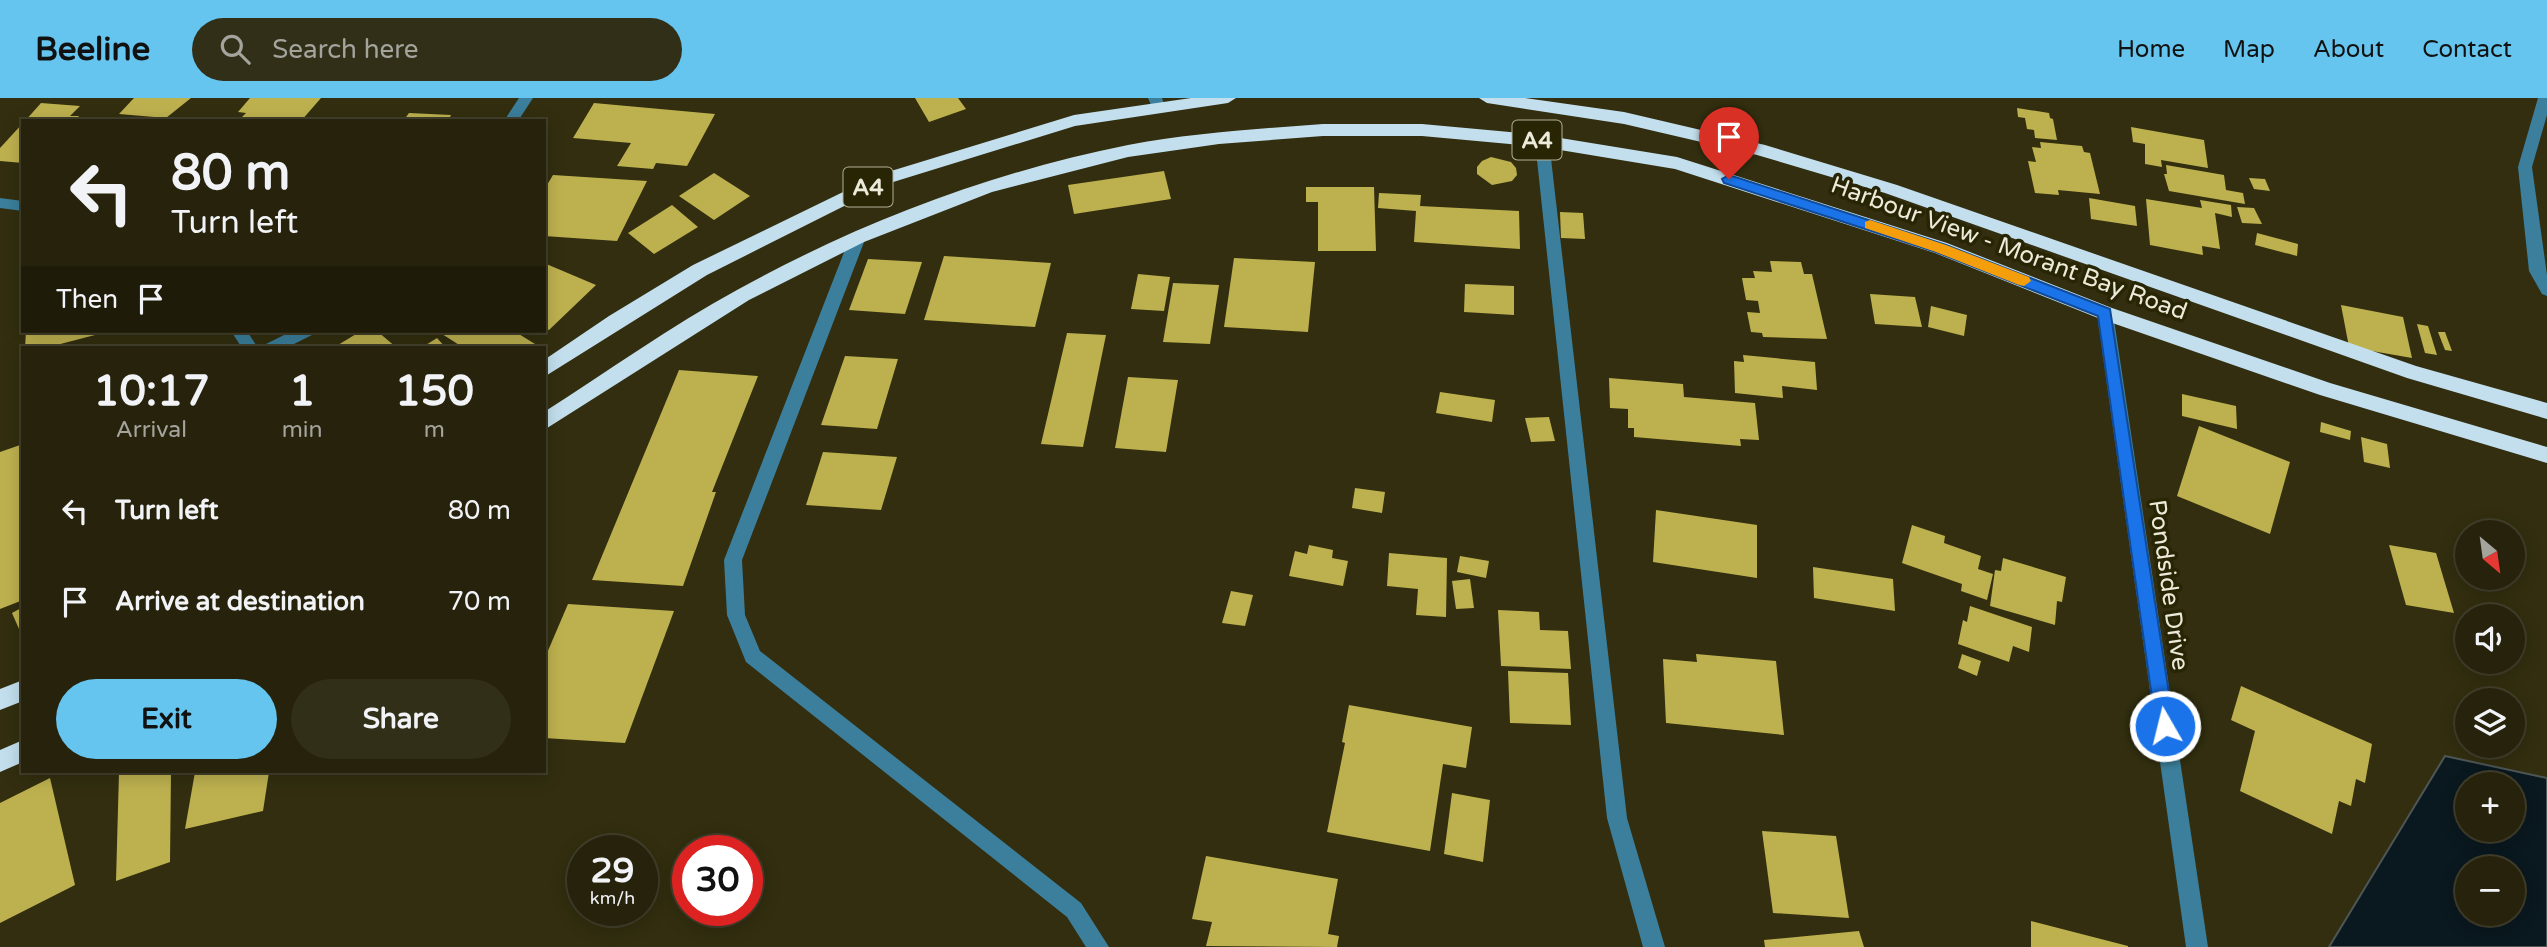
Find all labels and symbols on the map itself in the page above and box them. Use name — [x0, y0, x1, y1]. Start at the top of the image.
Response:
pin — [1699, 107, 1759, 179]
road number: A4 — [1512, 120, 1562, 159]
road number: A4 — [844, 167, 892, 206]
street label: Harbour View - Morant Bay Road — [1827, 170, 2191, 327]
street label: Pondside Drive — [2142, 498, 2195, 672]
north arrow — [2455, 520, 2525, 590]
position arrow — [2128, 689, 2202, 763]
speed limit sign: 30 — [672, 835, 763, 926]

